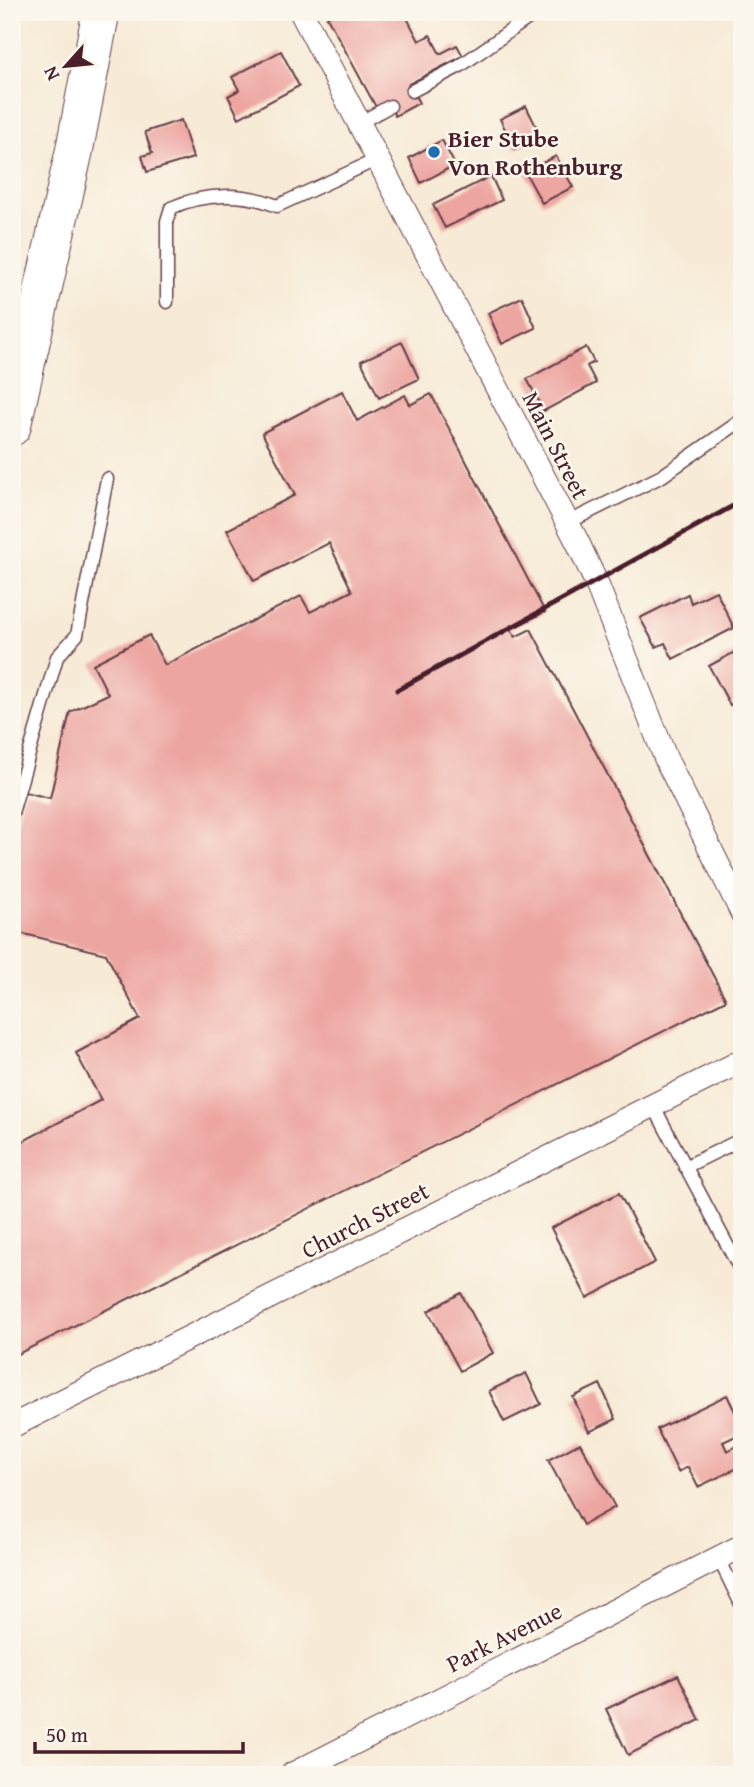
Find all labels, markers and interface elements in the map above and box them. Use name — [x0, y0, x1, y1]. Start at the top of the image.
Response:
north arrow — [32, 32, 102, 102]
text: N — [35, 61, 66, 86]
place label: Bier Stube Von Rothenburg — [448, 121, 623, 184]
marker: Bier Stube Von Rothenburg — [426, 144, 442, 160]
street label: Main Street — [514, 385, 598, 506]
street label: Church Street — [295, 1173, 435, 1267]
street label: Park Avenue — [440, 1593, 568, 1681]
scale bar — [35, 1710, 243, 1754]
text: 50 m — [46, 1719, 88, 1750]

